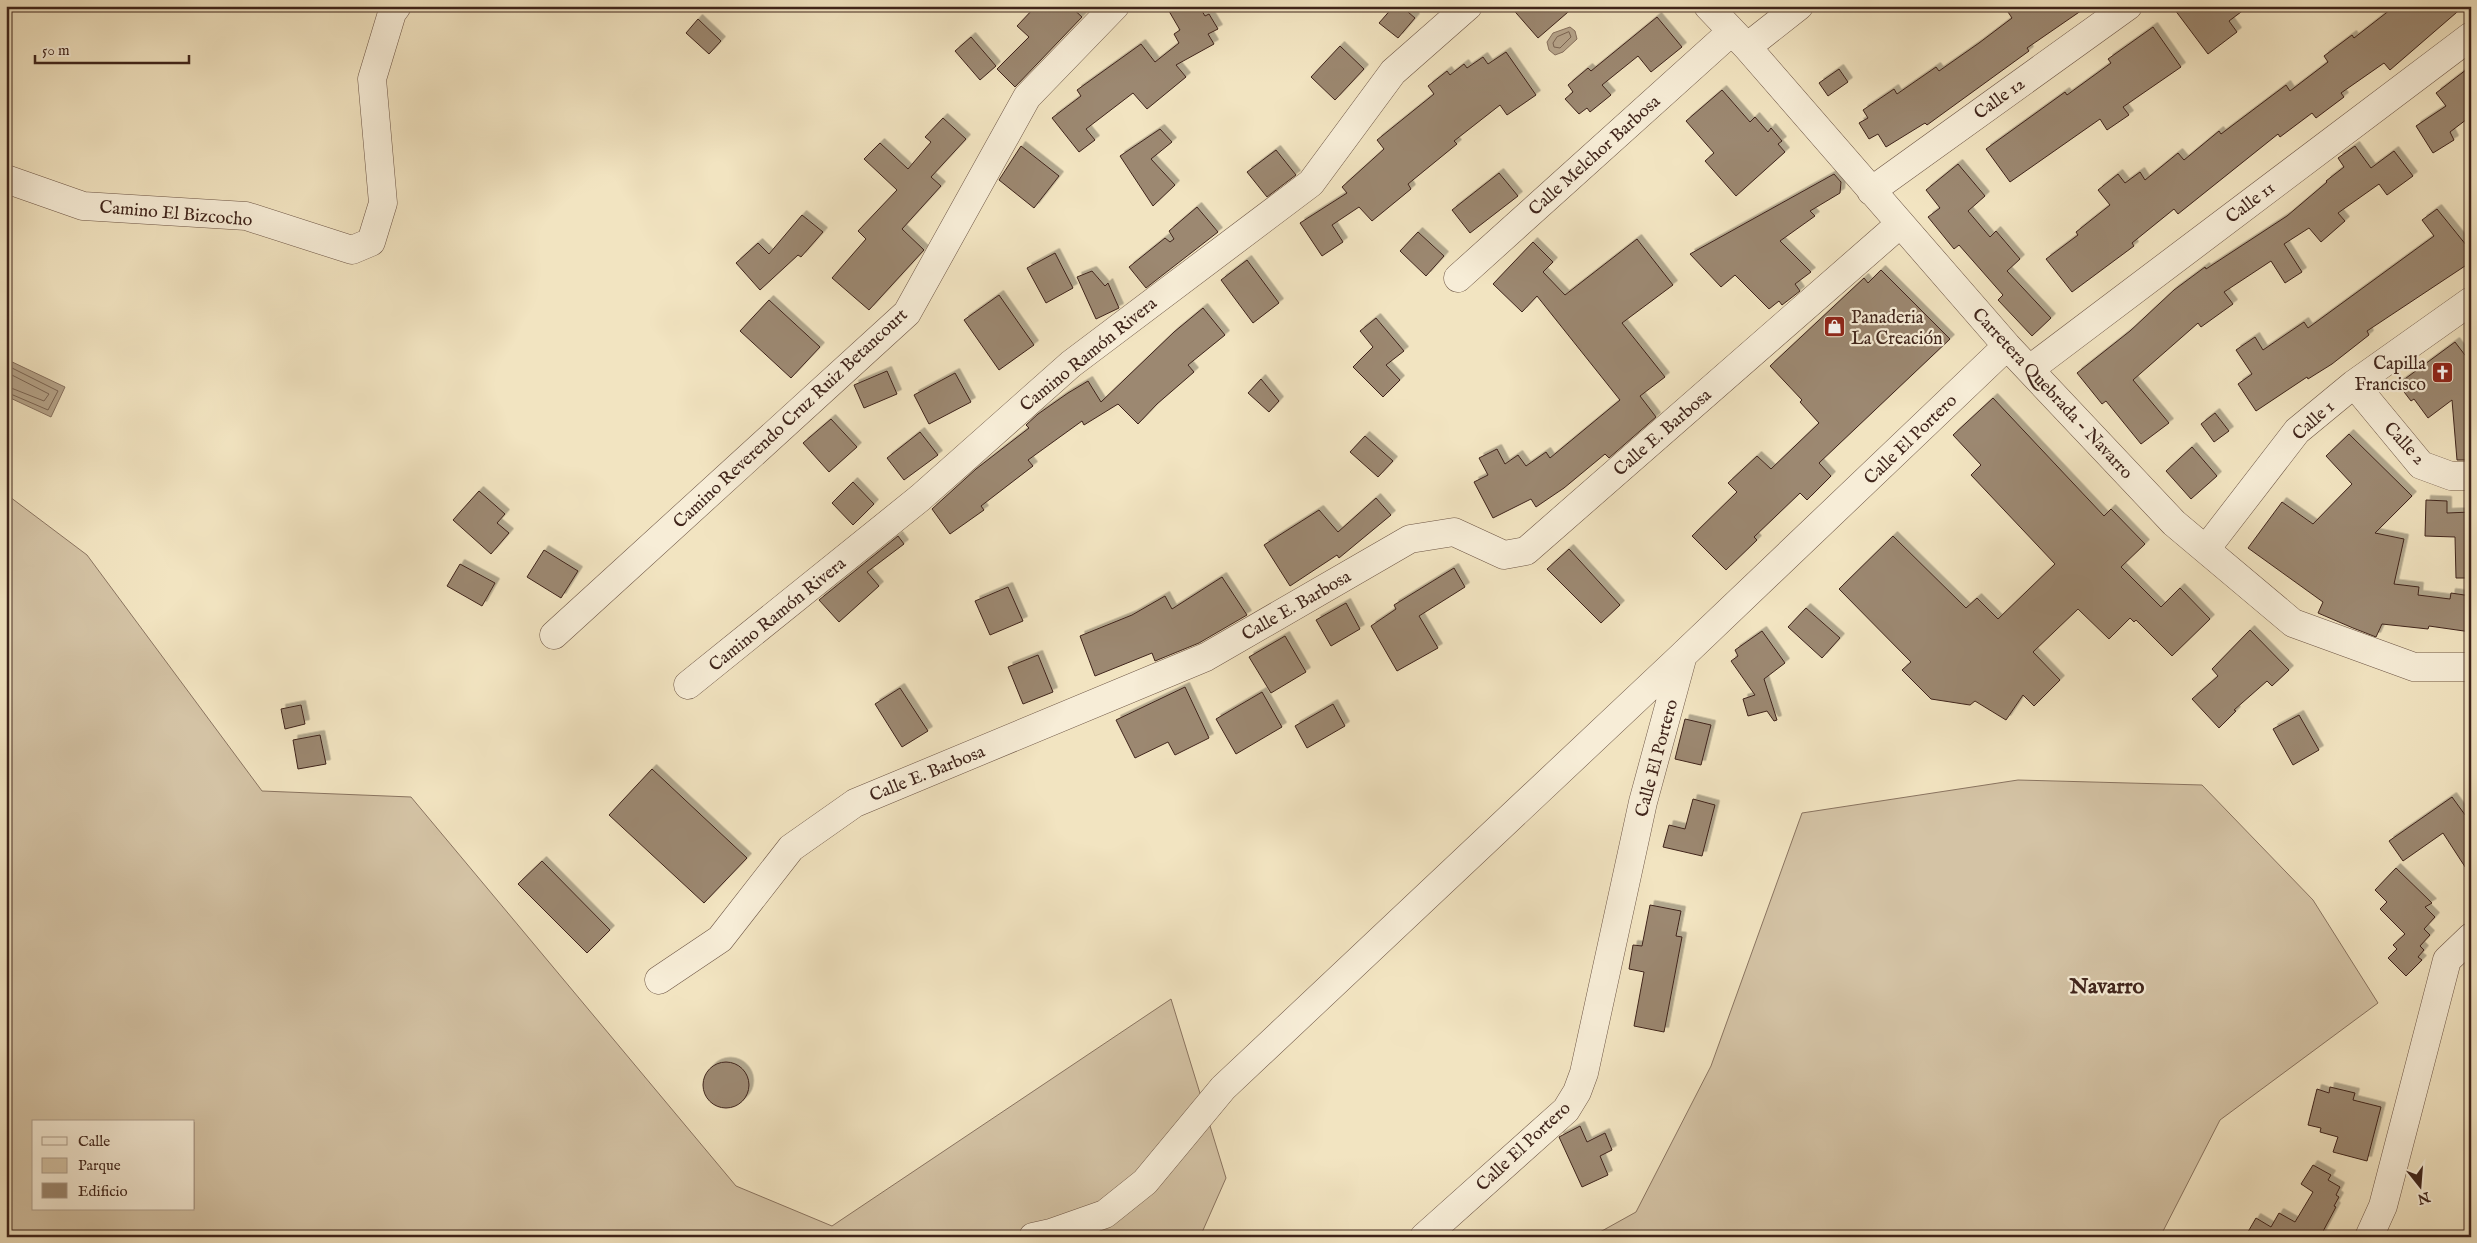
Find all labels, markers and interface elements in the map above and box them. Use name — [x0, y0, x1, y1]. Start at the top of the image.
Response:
scale bar — [35, 32, 189, 64]
text: 50 m — [42, 41, 70, 60]
street label: Calle 12 — [1970, 73, 2030, 125]
street label: Calle Melchor Barbosa — [1524, 91, 1666, 221]
street label: Calle 11 — [2222, 177, 2280, 229]
street label: Camino El Bizcocho — [98, 196, 254, 233]
street label: Camino Ramón Rivera — [1016, 293, 1162, 418]
street label: Camino Reverendo Cruz Ruiz Betancourt — [669, 304, 913, 534]
street label: Carretera Quebrada - Navarro — [1966, 304, 2138, 485]
place label: Panaderia La Creación — [1851, 307, 1943, 351]
shop icon: Panaderia La Creación — [1823, 315, 1847, 339]
place label: Capilla Francisco — [2355, 353, 2426, 397]
church icon: Capilla Francisco — [2430, 361, 2454, 385]
street label: Calle E. Barbosa — [1609, 384, 1717, 482]
street label: Calle El Portero — [1860, 390, 1963, 490]
street label: Calle 1 — [2288, 396, 2340, 446]
street label: Calle 2 — [2378, 418, 2430, 471]
street label: Camino Ramón Rivera — [705, 553, 851, 678]
street label: Calle E. Barbosa — [1238, 566, 1356, 647]
street label: Calle El Portero — [1631, 697, 1684, 820]
street label: Calle E. Barbosa — [866, 741, 989, 808]
district label: Navarro — [2069, 973, 2145, 1001]
street label: Calle El Portero — [1472, 1097, 1576, 1197]
legend — [32, 1120, 195, 1210]
text: Calle — [78, 1132, 110, 1151]
text: Parque — [78, 1156, 121, 1175]
north arrow — [2394, 1160, 2444, 1210]
text: Edificio — [78, 1182, 128, 1201]
text: N — [2415, 1187, 2433, 1208]

